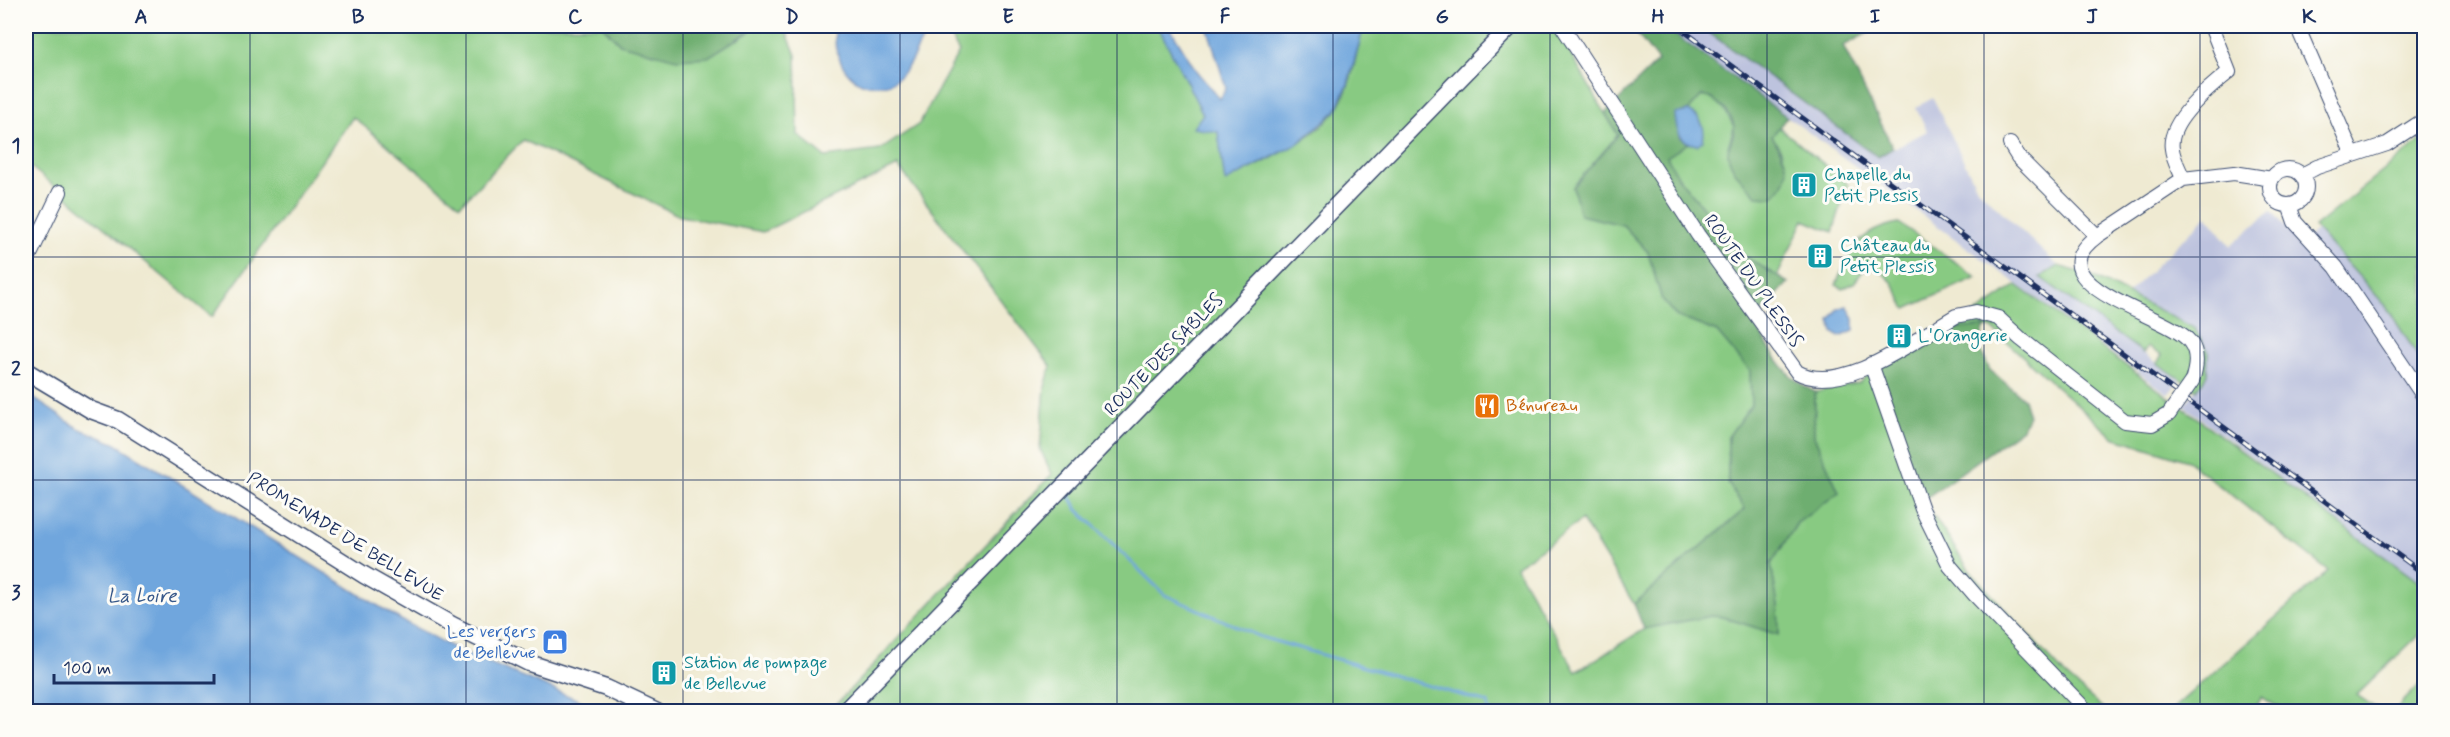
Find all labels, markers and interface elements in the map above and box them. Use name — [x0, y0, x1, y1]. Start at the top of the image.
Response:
text: A — [134, 4, 148, 31]
text: B — [352, 4, 365, 31]
text: C — [568, 4, 583, 31]
text: D — [785, 4, 799, 31]
text: E — [1002, 4, 1014, 31]
text: F — [1220, 4, 1231, 31]
text: G — [1435, 4, 1449, 31]
text: H — [1651, 4, 1665, 31]
text: I — [1870, 4, 1880, 31]
text: J — [2086, 4, 2098, 31]
text: K — [2302, 4, 2317, 31]
text: 1 — [12, 133, 20, 160]
place label: Chapelle du Petit Plessis — [1824, 163, 1918, 208]
building icon: Chapelle du Petit Plessis — [1789, 170, 1819, 200]
street label: ROUTE DU PLESSIS — [1698, 210, 1808, 352]
place label: Château du Petit Plessis — [1840, 234, 1934, 279]
building icon: Château du Petit Plessis — [1805, 241, 1835, 271]
street label: ROUTE DES SABLES — [1099, 289, 1229, 421]
building icon: L'Orangerie — [1884, 321, 1914, 351]
place label: L'Orangerie — [1918, 324, 2008, 349]
text: 2 — [11, 356, 21, 383]
restaurant icon: Bénureau — [1472, 391, 1502, 421]
place label: Bénureau — [1506, 394, 1578, 418]
street label: PROMENADE DE BELLEVUE — [242, 467, 448, 607]
text: 3 — [11, 580, 21, 607]
water label: La Loire — [107, 583, 178, 610]
place label: Les vergers de Bellevue — [447, 620, 536, 665]
shop icon: Les vergers de Bellevue — [540, 627, 570, 657]
scale bar — [54, 647, 214, 685]
place label: Station de pompage de Bellevue — [684, 651, 827, 696]
text: 100 m — [63, 657, 111, 681]
building icon: Station de pompage de Bellevue — [649, 658, 679, 688]

